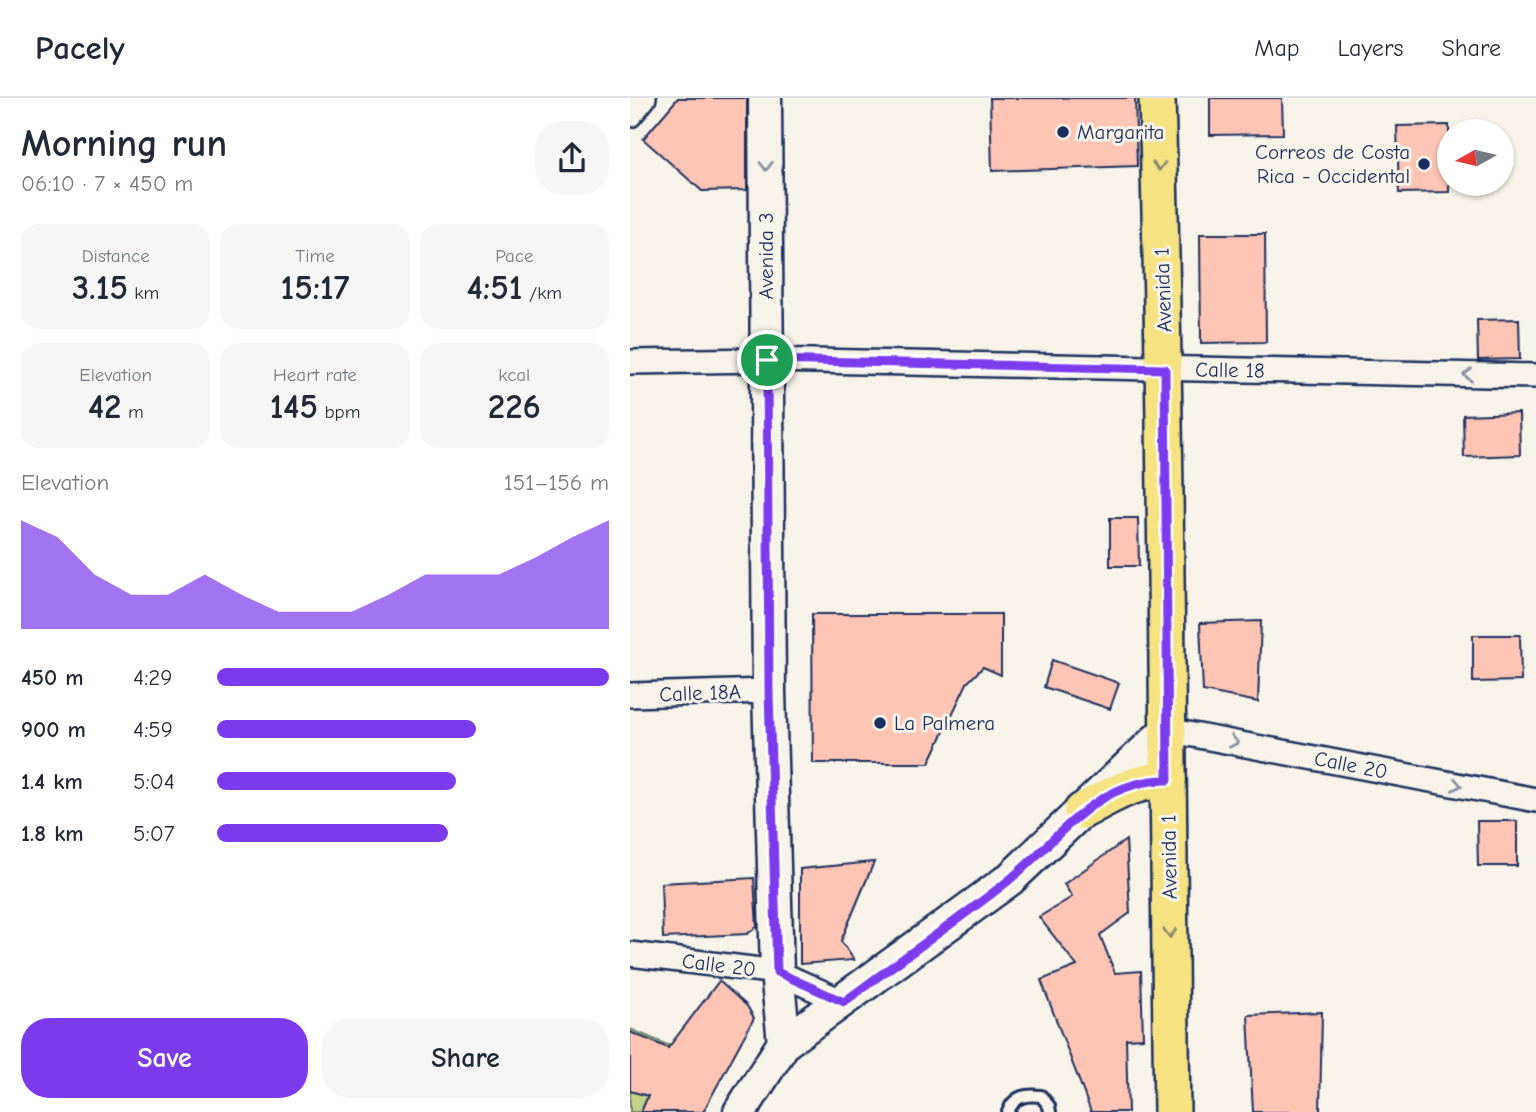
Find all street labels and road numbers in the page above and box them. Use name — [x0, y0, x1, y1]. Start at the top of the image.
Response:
street label: Avenida 3 — [754, 212, 778, 300]
street label: Avenida 1 — [1150, 247, 1176, 333]
street label: Calle 18 — [1195, 357, 1265, 383]
street label: Calle 18A — [659, 680, 741, 706]
street label: Calle 20 — [1312, 746, 1390, 784]
street label: Avenida 1 — [1156, 814, 1182, 900]
street label: Calle 20 — [681, 949, 757, 981]

